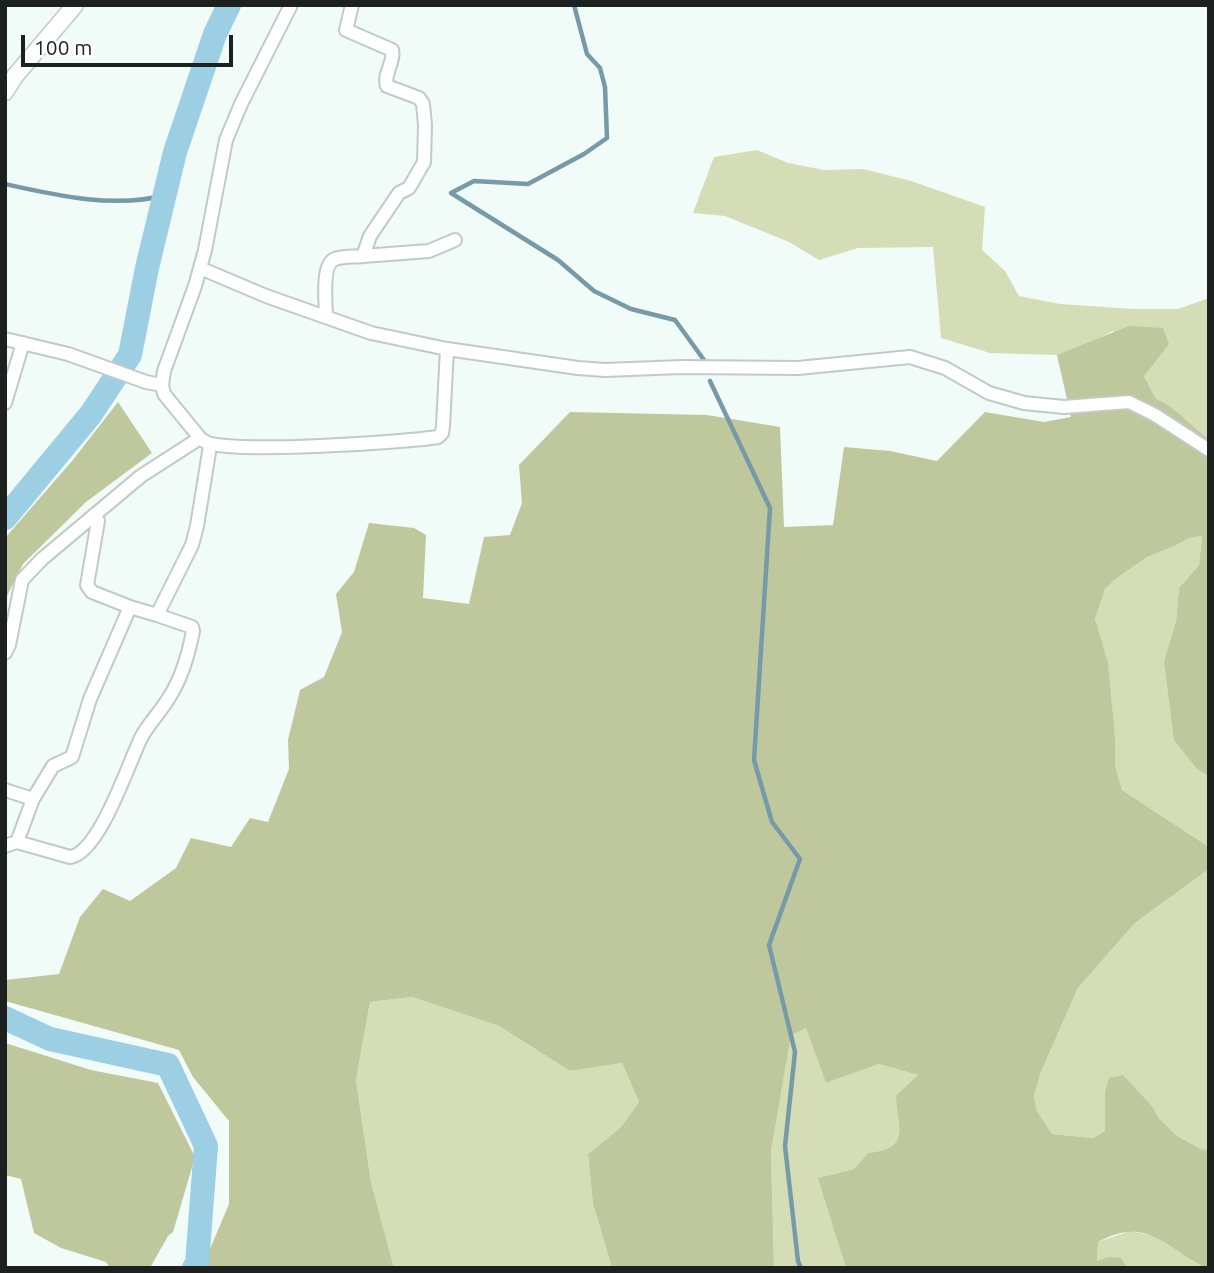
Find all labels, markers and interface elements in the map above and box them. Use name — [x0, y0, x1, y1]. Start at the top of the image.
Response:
scale bar — [24, 21, 236, 65]
text: 100 m — [34, 35, 92, 59]

